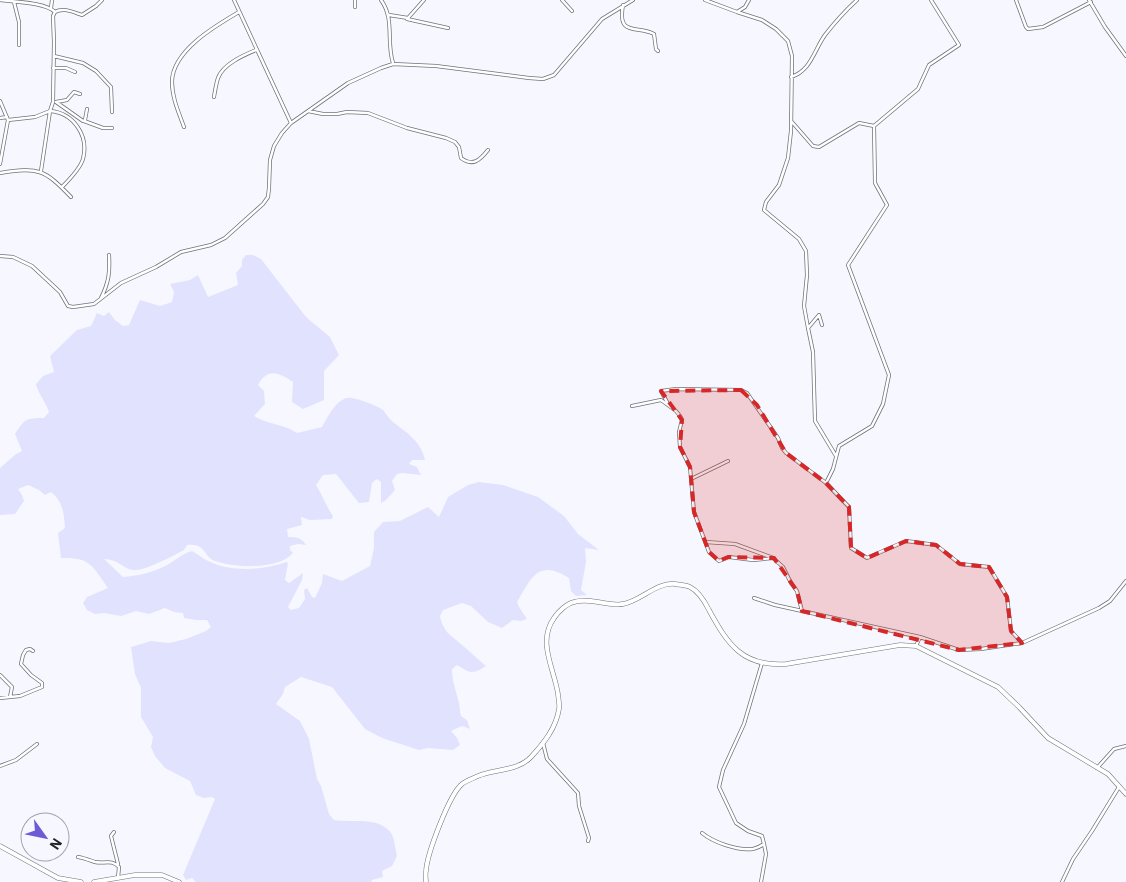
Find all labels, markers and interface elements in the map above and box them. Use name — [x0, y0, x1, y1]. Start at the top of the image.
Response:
north arrow — [20, 812, 70, 862]
text: N — [46, 835, 66, 853]

